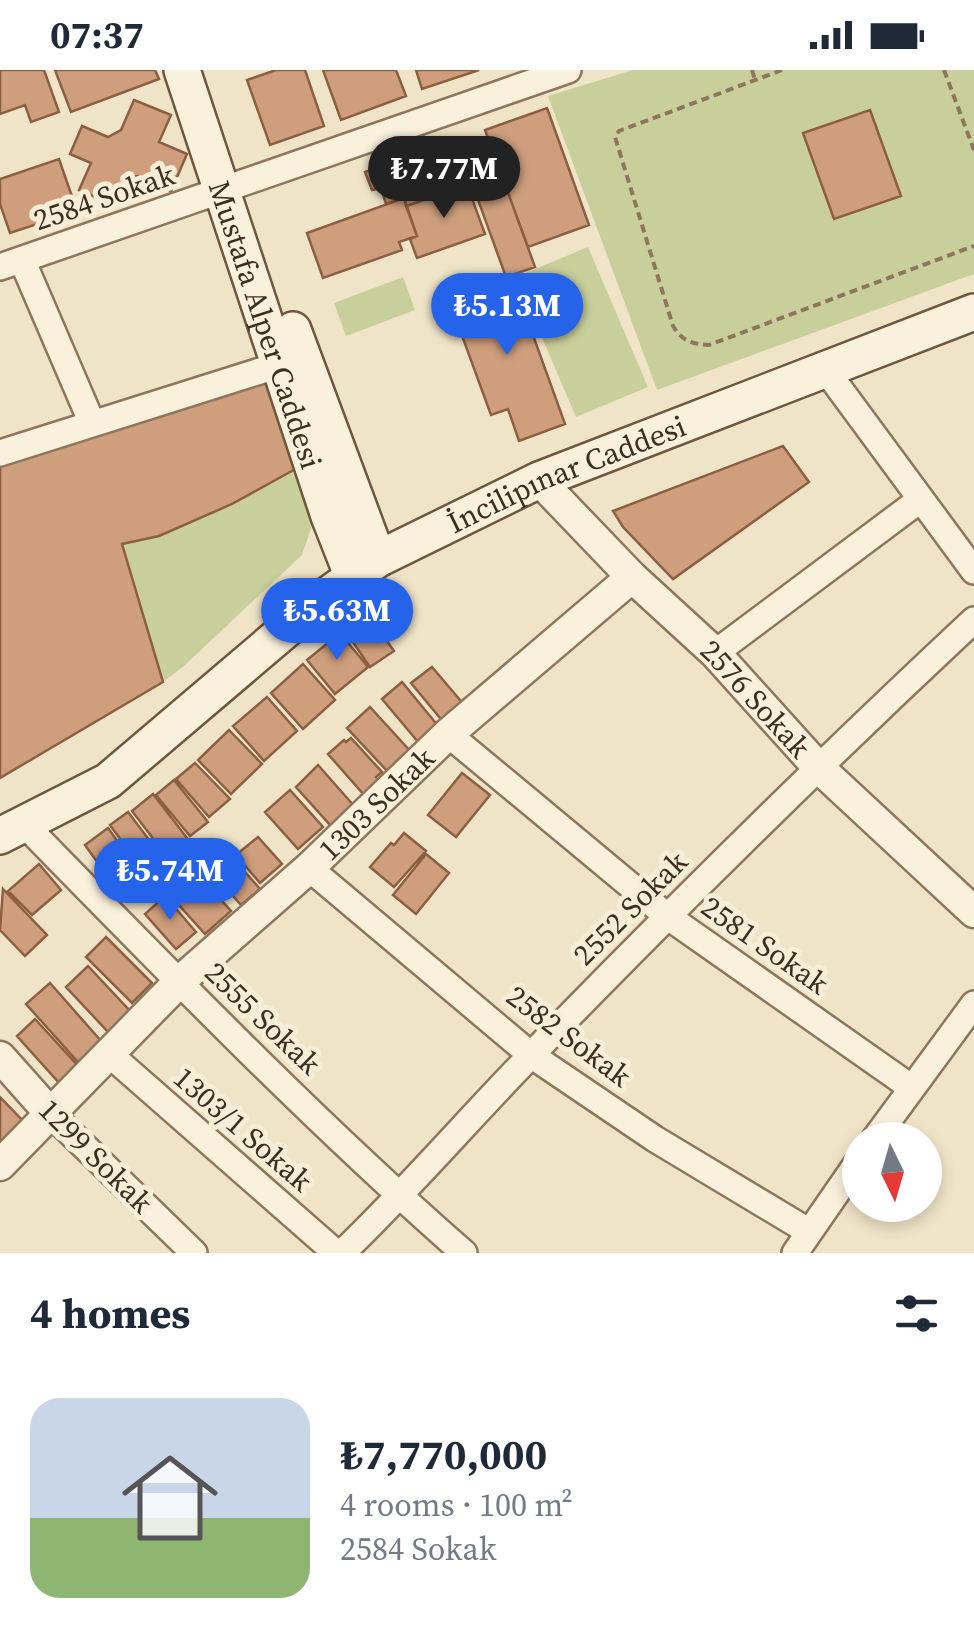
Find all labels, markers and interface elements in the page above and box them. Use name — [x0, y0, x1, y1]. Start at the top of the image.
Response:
text: 07:37 — [50, 9, 144, 61]
pin: ₺7.77M — [363, 136, 525, 221]
text: ₺7.77M — [390, 146, 498, 190]
street label: 2584 Sokak — [28, 154, 181, 240]
street label: Mustafa Alper Caddesi — [199, 175, 333, 474]
pin: ₺5.13M — [426, 273, 588, 358]
text: ₺5.13M — [453, 283, 561, 327]
street label: İncilipınar Caddesi — [440, 405, 691, 542]
pin: ₺5.63M — [256, 578, 418, 663]
text: ₺5.63M — [283, 588, 391, 632]
street label: 2576 Sokak — [692, 630, 821, 767]
street label: 1303 Sokak — [309, 737, 443, 869]
pin: ₺5.74M — [89, 838, 251, 923]
street label: 2552 Sokak — [564, 841, 697, 974]
text: ₺5.74M — [116, 848, 224, 892]
street label: 2581 Sokak — [693, 886, 837, 1004]
street label: 2555 Sokak — [196, 952, 330, 1084]
street label: 2582 Sokak — [498, 976, 640, 1097]
street label: 1303/1 Sokak — [165, 1057, 322, 1201]
street label: 1299 Sokak — [30, 1090, 163, 1223]
north arrow — [842, 1122, 942, 1222]
map controls — [842, 1122, 942, 1222]
text: 4 homes — [30, 1284, 190, 1342]
icon: filters — [889, 1286, 944, 1341]
text: ₺7,770,000 — [340, 1425, 547, 1483]
icon: home — [110, 1438, 230, 1558]
text: 4 rooms · 100 m² — [340, 1483, 573, 1527]
text: 2584 Sokak — [340, 1527, 496, 1571]

